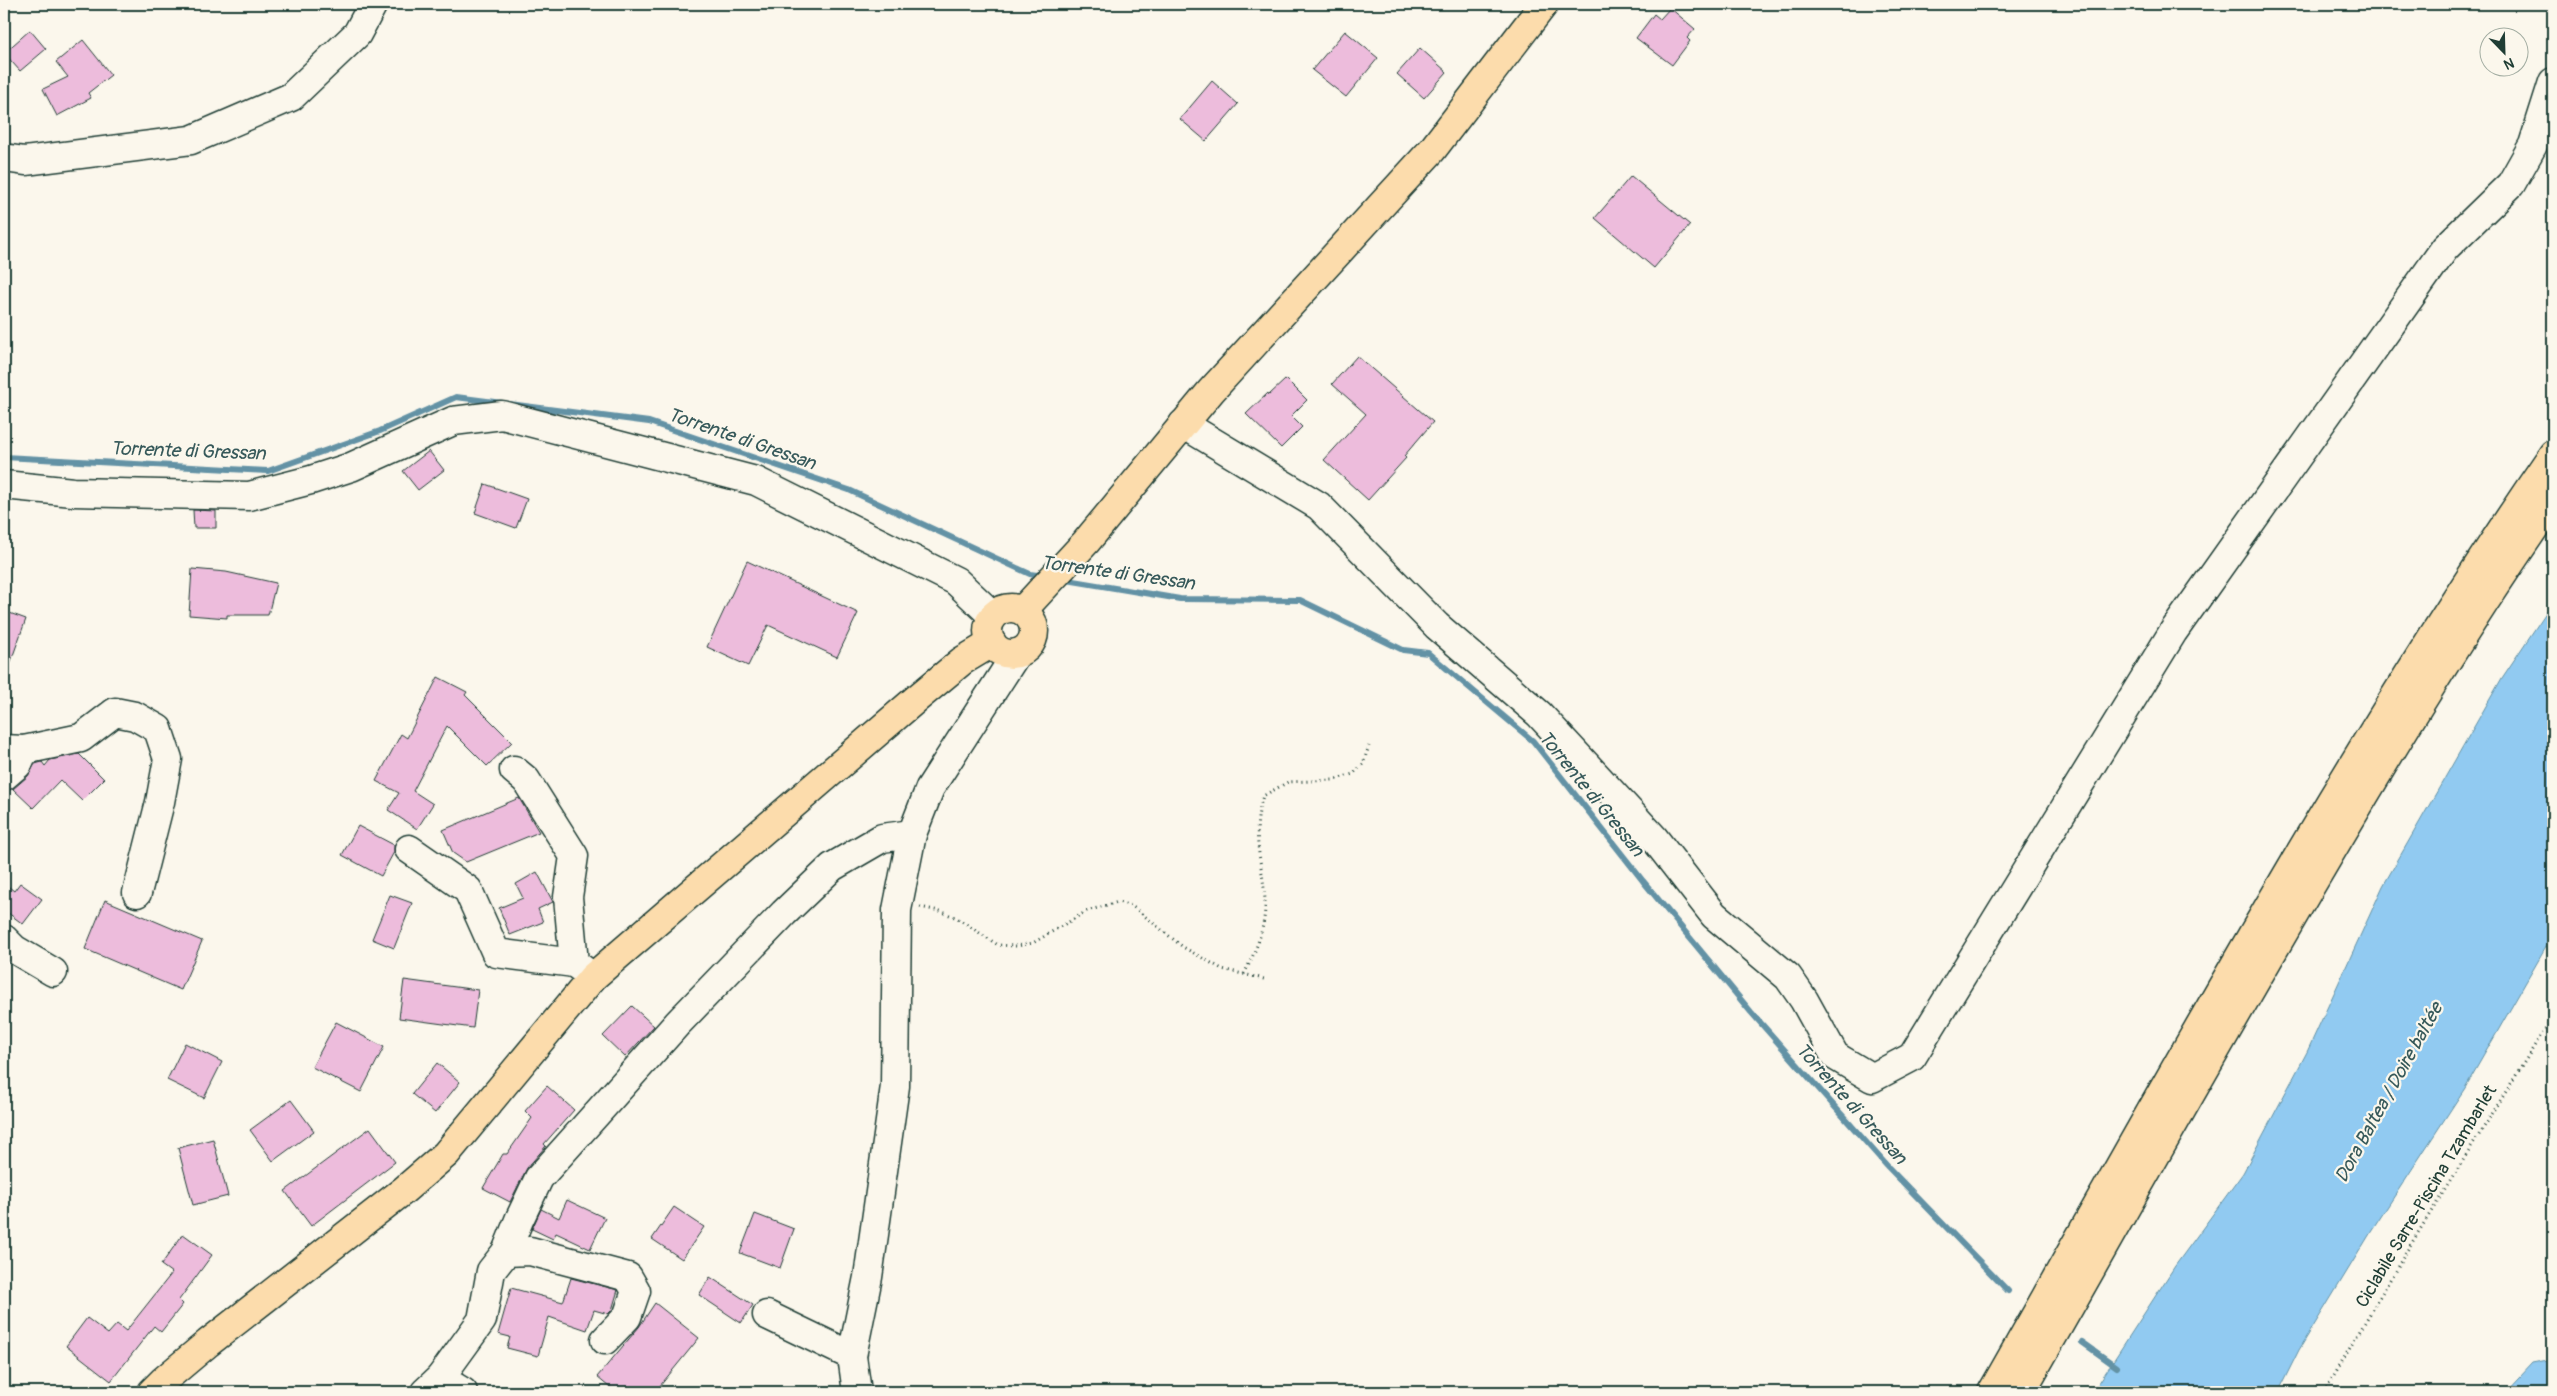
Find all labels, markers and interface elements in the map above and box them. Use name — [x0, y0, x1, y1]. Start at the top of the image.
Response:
north arrow — [2480, 28, 2530, 78]
text: N — [2501, 54, 2517, 73]
water label: Torrente di Gressan — [665, 402, 820, 476]
water label: Torrente di Gressan — [110, 436, 267, 466]
water label: Torrente di Gressan — [1039, 550, 1197, 596]
water label: Torrente di Gressan — [1533, 726, 1650, 862]
water label: Dora Baltea / Doire baltée — [2329, 997, 2449, 1187]
water label: Torrente di Gressan — [1790, 1038, 1913, 1170]
street label: Ciclabile Sarre-Piscina Tzambarlet — [2351, 1080, 2503, 1312]

